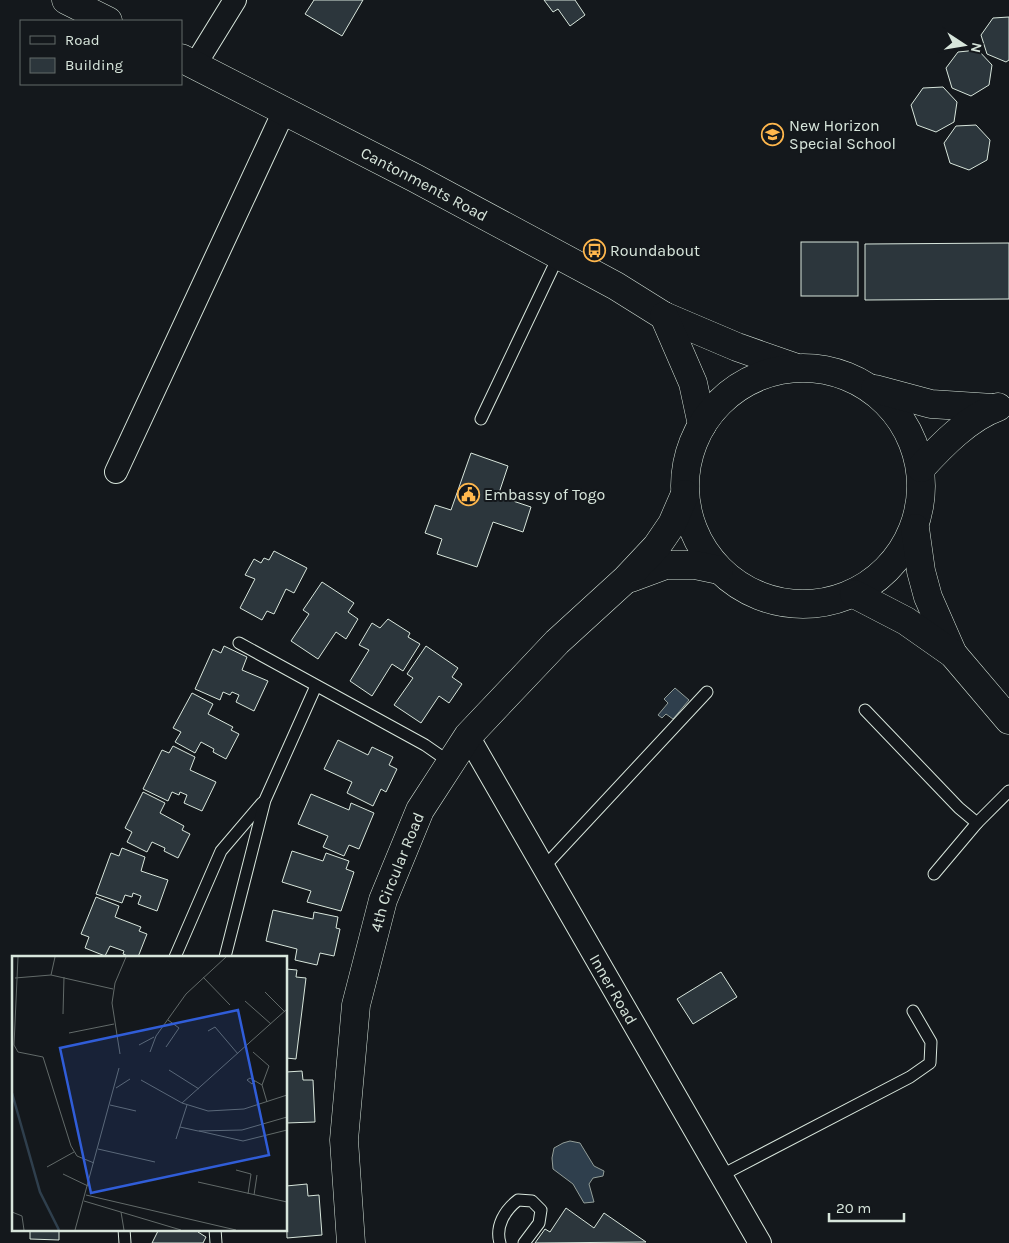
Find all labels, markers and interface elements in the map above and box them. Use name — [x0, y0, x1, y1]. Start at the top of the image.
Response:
legend — [20, 20, 182, 85]
north arrow — [939, 20, 989, 70]
text: Road — [65, 31, 100, 49]
text: N — [967, 41, 986, 54]
text: Building — [65, 56, 123, 74]
place label: New Horizon Special School — [789, 116, 896, 153]
school or university icon: New Horizon Special School — [761, 122, 785, 146]
street label: Cantonments Road — [358, 142, 491, 225]
bus stop icon: Roundabout — [582, 238, 606, 262]
place label: Roundabout — [610, 241, 700, 260]
public building icon: Embassy of Togo — [456, 482, 480, 506]
place label: Embassy of Togo — [484, 485, 605, 504]
street label: 4th Circular Road — [366, 809, 428, 934]
street label: Inner Road — [586, 950, 642, 1028]
inset map — [12, 956, 288, 1230]
scale bar — [829, 1190, 904, 1222]
text: 20 m — [836, 1199, 871, 1217]

